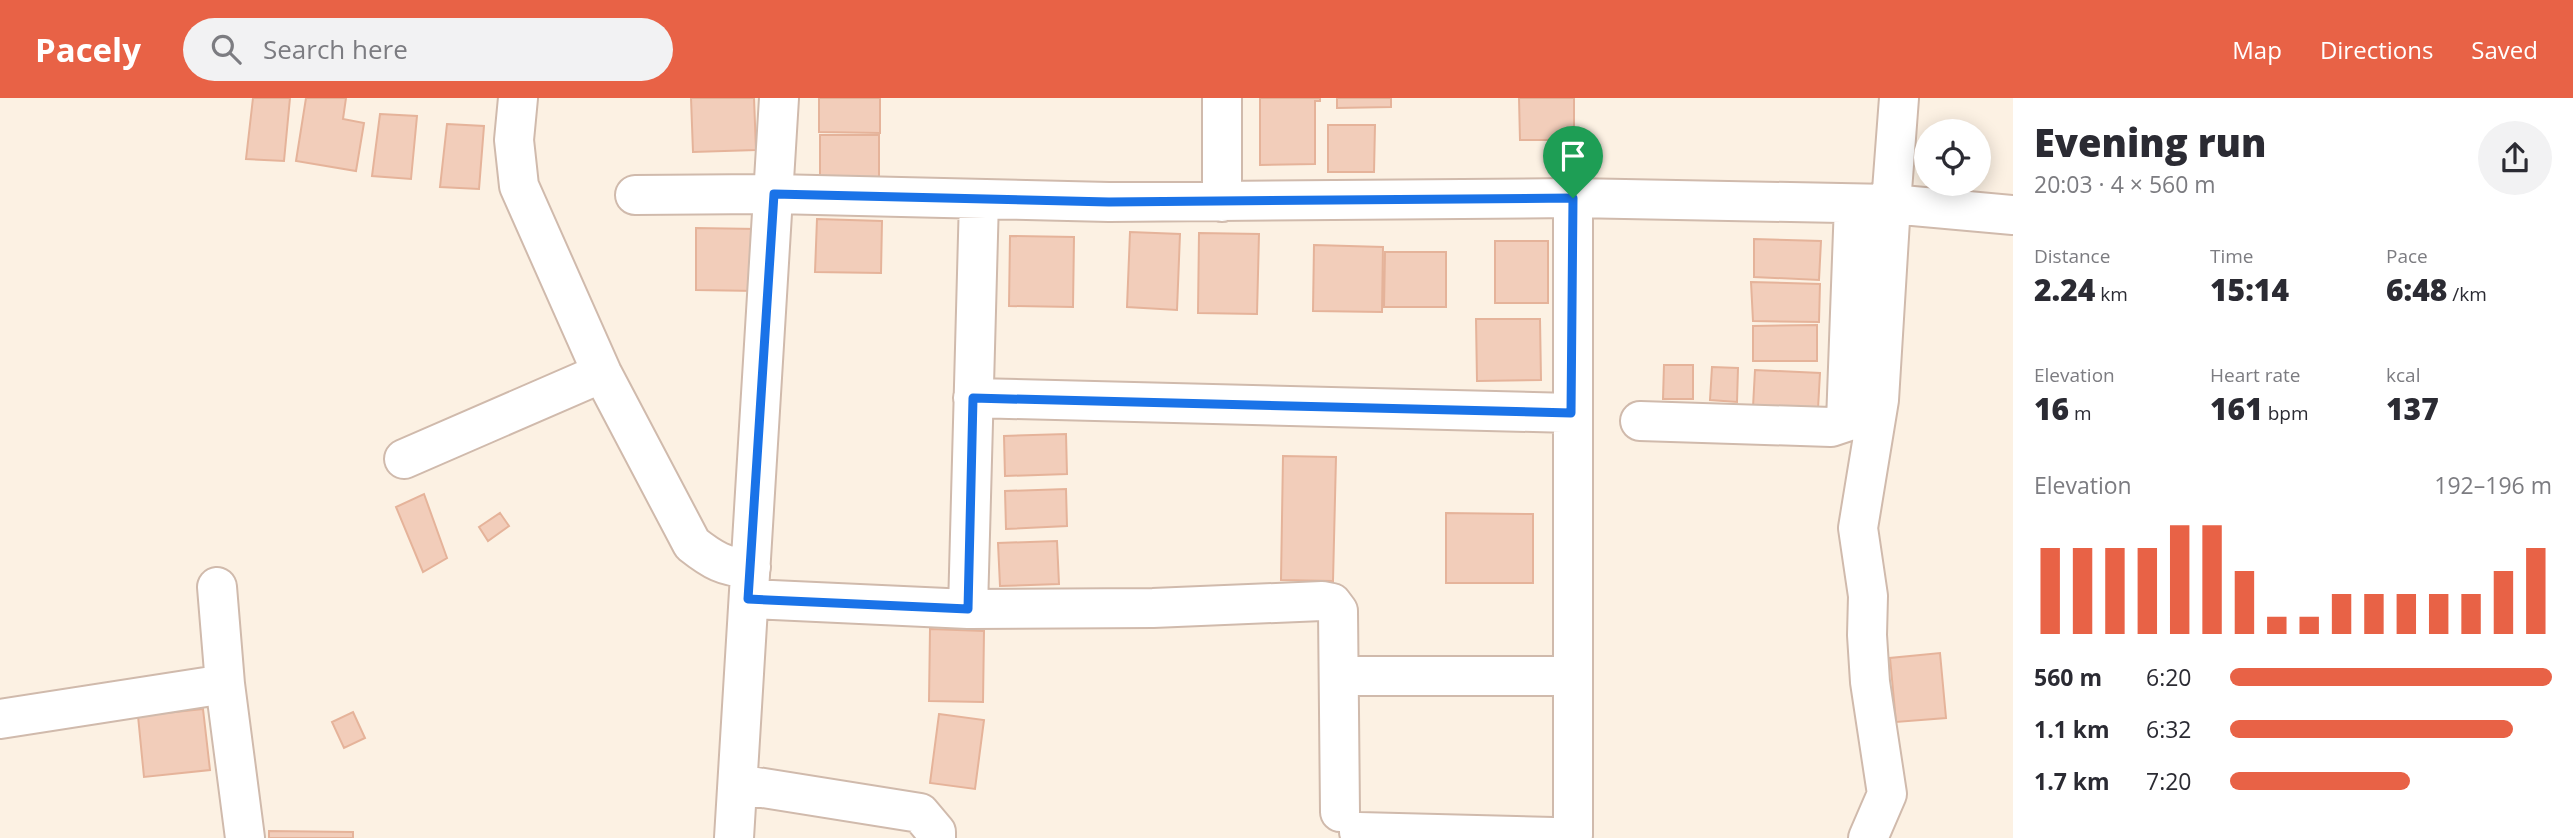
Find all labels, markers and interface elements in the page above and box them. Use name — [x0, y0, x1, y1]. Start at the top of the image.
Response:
search box — [183, 18, 673, 81]
text: Pacely — [35, 27, 141, 72]
icon: search — [207, 30, 245, 68]
text: Search here — [263, 31, 408, 67]
text: Map — [2232, 33, 2282, 66]
text: Directions — [2320, 33, 2433, 66]
text: Saved — [2471, 33, 2538, 66]
text: Evening run — [2034, 116, 2266, 168]
map controls — [1914, 119, 1991, 196]
button: locate — [1914, 119, 1991, 196]
button: share — [2478, 121, 2552, 195]
pin — [1543, 126, 1603, 198]
icon: arrive — [1554, 137, 1592, 175]
text: 20:03 · 4 × 560 m — [2034, 168, 2216, 200]
text: Distance — [2034, 243, 2110, 269]
text: Time — [2210, 243, 2254, 269]
text: Pace — [2386, 243, 2428, 269]
text: 2.24 — [2034, 269, 2095, 310]
text: 15:14 — [2210, 269, 2289, 310]
text: 6:48 — [2386, 269, 2447, 310]
text: km — [2095, 281, 2128, 307]
text: /km — [2447, 281, 2487, 307]
text: Elevation — [2034, 362, 2115, 388]
text: Heart rate — [2210, 362, 2300, 388]
text: kcal — [2386, 362, 2420, 388]
text: 16 — [2034, 388, 2069, 429]
text: 161 — [2210, 388, 2263, 429]
text: 137 — [2386, 388, 2439, 429]
text: m — [2069, 400, 2092, 426]
text: bpm — [2263, 400, 2309, 426]
text: Elevation — [2034, 469, 2132, 501]
text: 192–196 m — [2434, 469, 2552, 501]
text: 560 m — [2034, 661, 2102, 693]
text: 6:20 — [2146, 661, 2192, 693]
text: 1.1 km — [2034, 713, 2110, 745]
text: 6:32 — [2146, 713, 2192, 745]
text: 1.7 km — [2034, 765, 2110, 797]
text: 7:20 — [2146, 765, 2192, 797]

